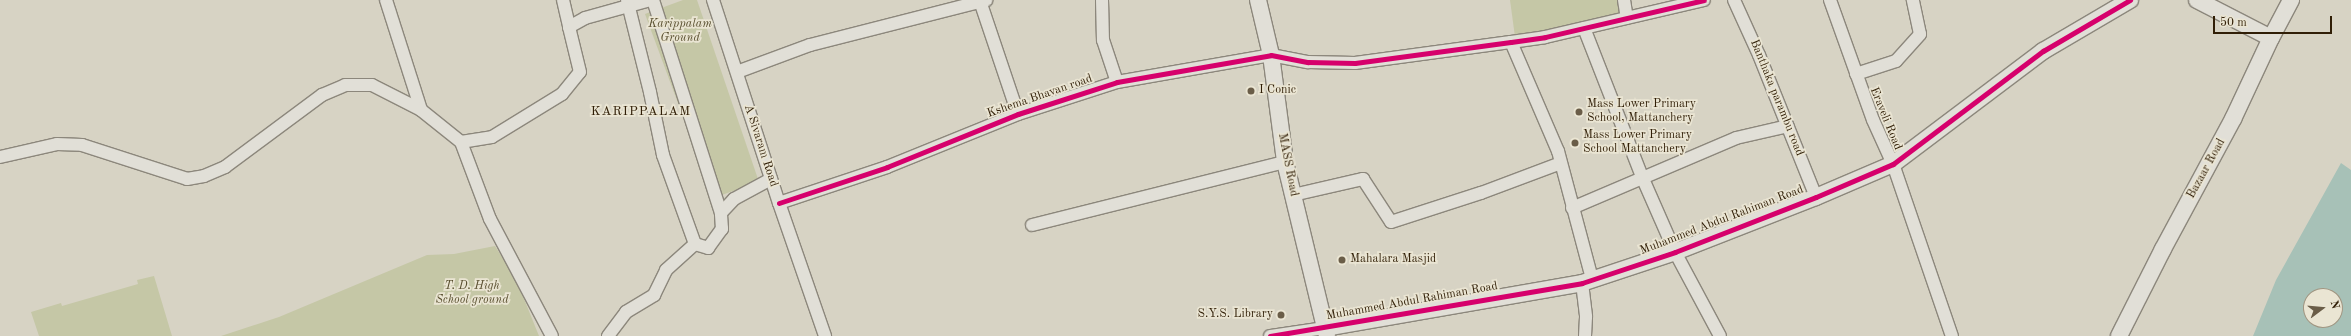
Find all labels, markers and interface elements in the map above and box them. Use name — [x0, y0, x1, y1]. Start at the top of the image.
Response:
scale bar — [2215, 8, 2334, 34]
text: 50 m — [2220, 17, 2247, 29]
park label: Karippalam Ground — [648, 18, 712, 46]
street label: Banthaka parambu road — [1746, 38, 1806, 158]
street label: Kshema Bhavan road — [986, 72, 1094, 122]
place label: I Conic — [1259, 84, 1296, 98]
street label: Eraveli Road — [1866, 85, 1904, 153]
marker: I Conic — [1246, 86, 1256, 96]
place label: Mass Lower Primary School, Mattanchery — [1587, 98, 1696, 126]
street label: A Sivaram Road — [740, 103, 780, 189]
district label: KARIPPALAM — [591, 104, 691, 120]
marker: Mass Lower Primary School, Mattanchery — [1574, 107, 1584, 117]
place label: Mass Lower Primary School Mattanchery — [1583, 129, 1692, 157]
street label: MASS Road — [1274, 132, 1300, 198]
street label: Bazaar Road — [2185, 136, 2229, 202]
marker: Mass Lower Primary School Mattanchery — [1570, 138, 1580, 148]
street label: Muhammed Abdul Rahiman Road — [1638, 183, 1806, 259]
place label: Mahalara Masjid — [1350, 253, 1436, 267]
marker: Mahalara Masjid — [1337, 255, 1347, 265]
park label: T. D. High School ground — [435, 280, 509, 308]
street label: Muhammed Abdul Rahiman Road — [1325, 280, 1499, 324]
north arrow — [2303, 288, 2343, 328]
text: N — [2328, 299, 2341, 310]
place label: S.Y.S. Library — [1197, 308, 1273, 322]
marker: S.Y.S. Library — [1276, 310, 1286, 320]

